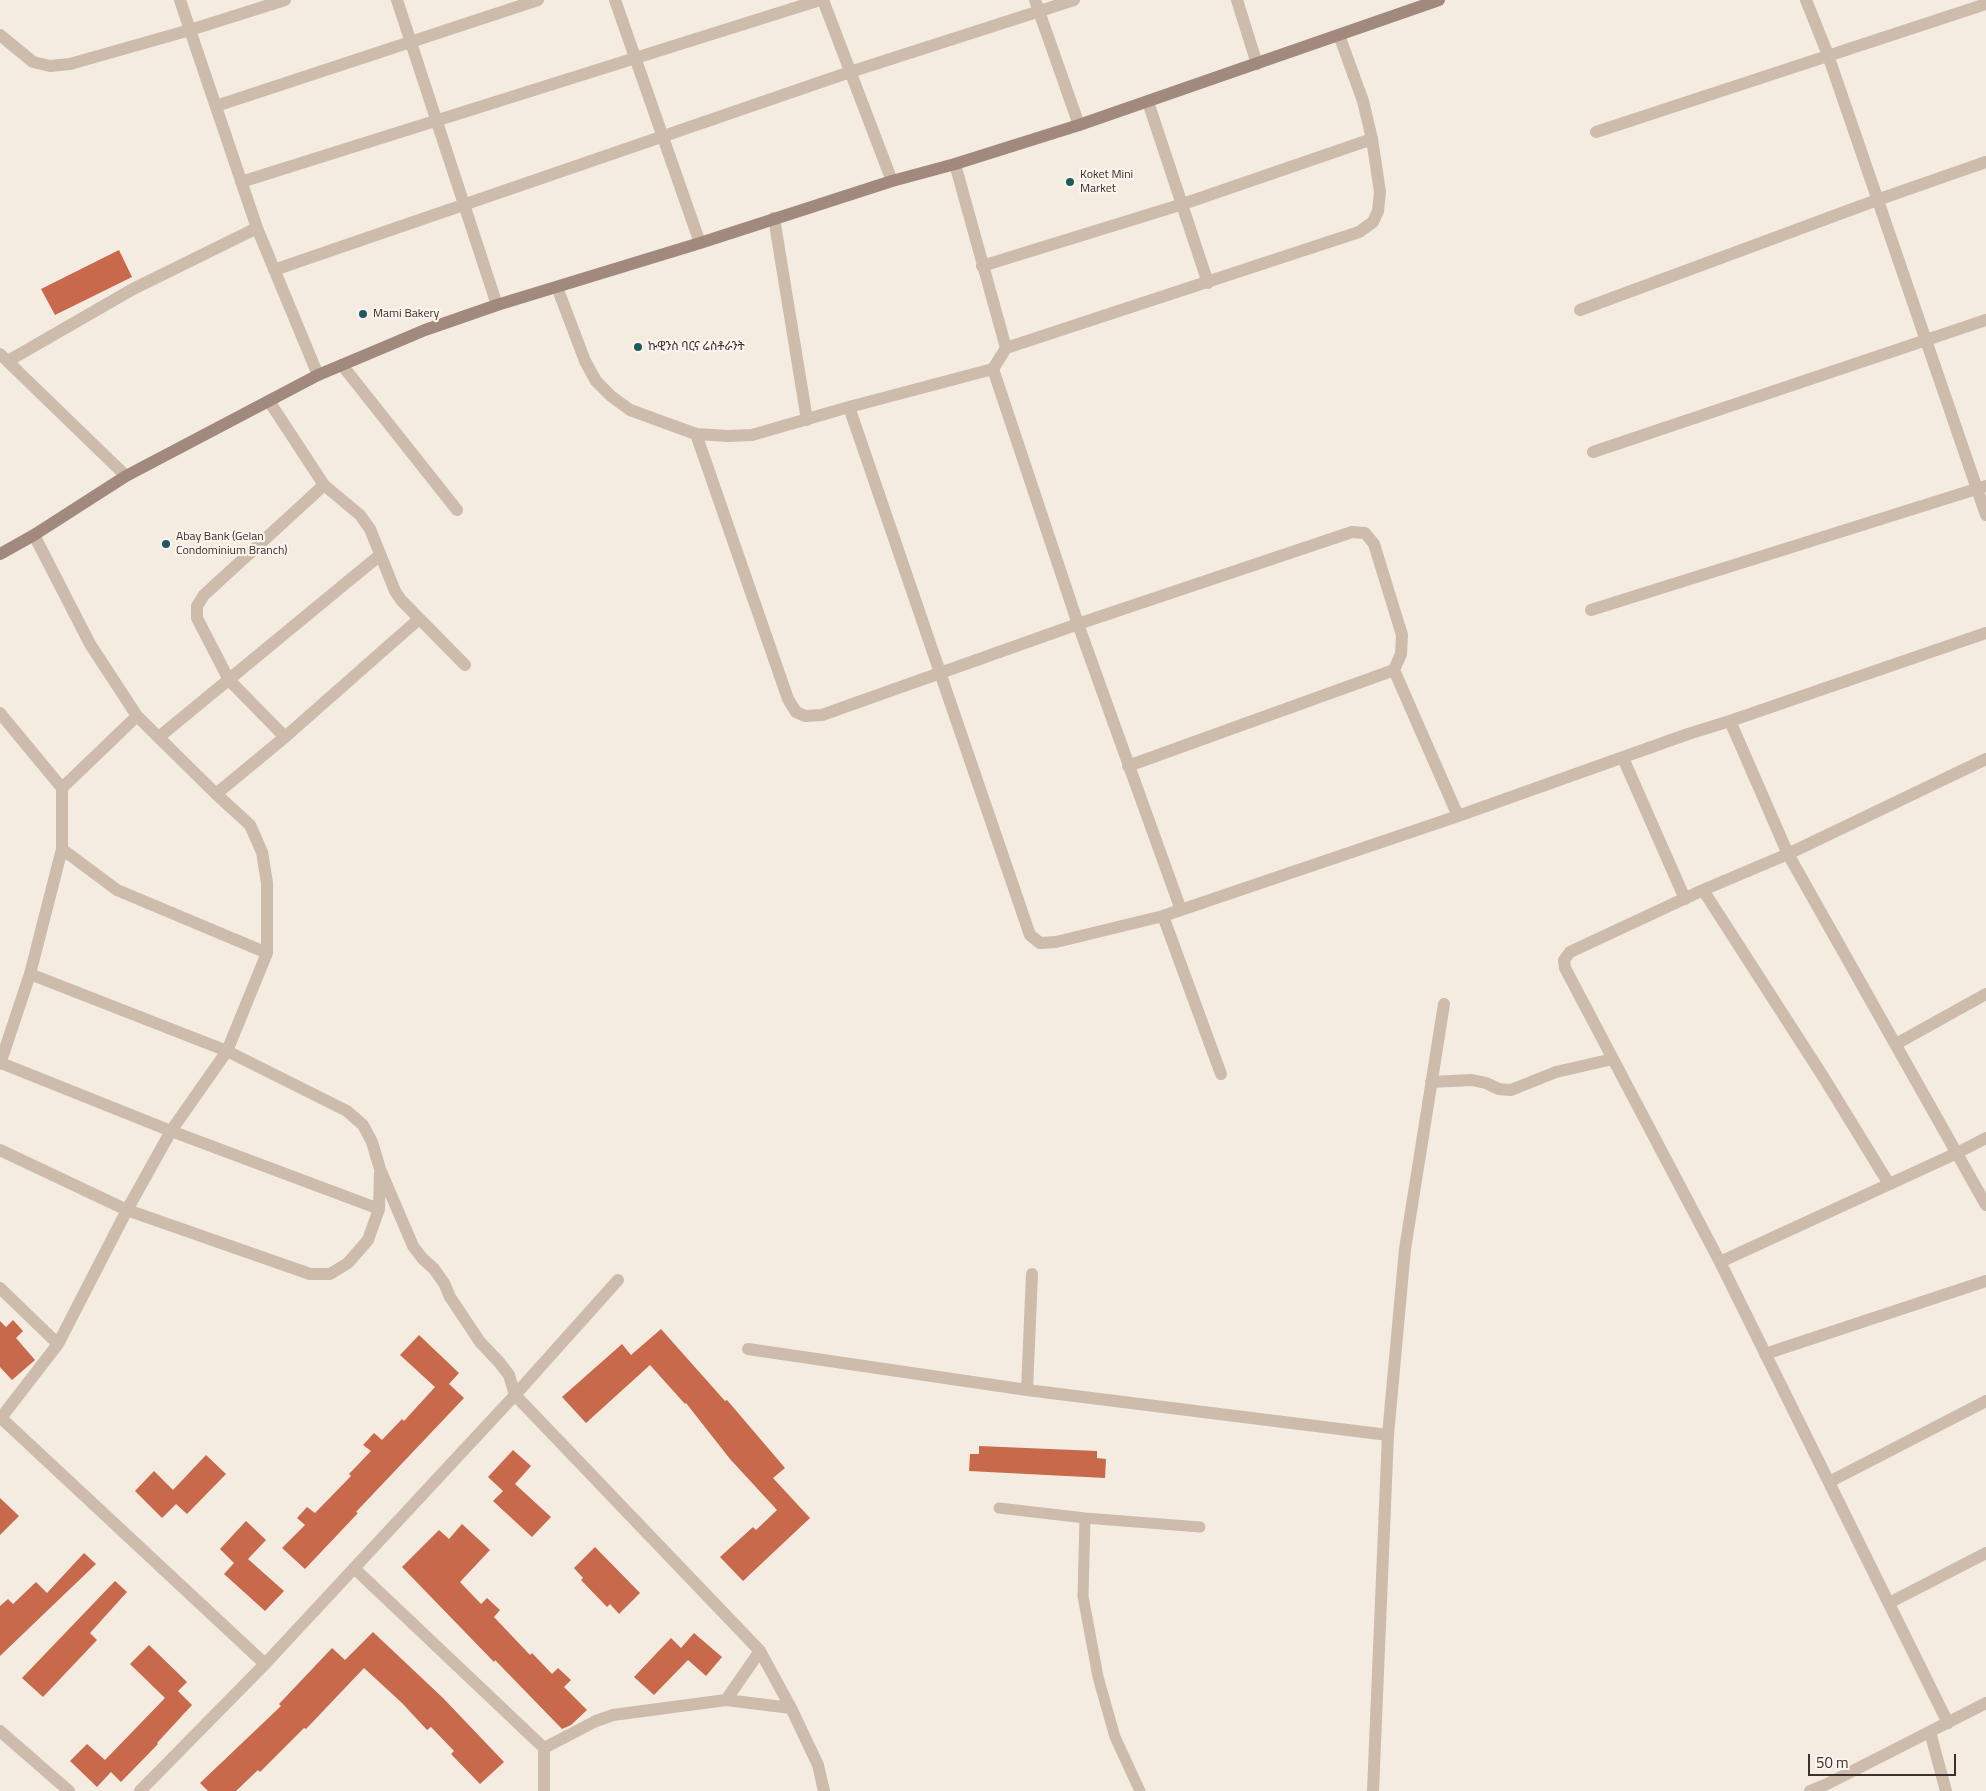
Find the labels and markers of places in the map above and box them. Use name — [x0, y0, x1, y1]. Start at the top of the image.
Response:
place label: Koket Mini Market — [1080, 168, 1133, 196]
marker: Koket Mini Market — [1064, 176, 1076, 188]
place label: Mami Bakery — [373, 307, 439, 321]
marker: Mami Bakery — [357, 308, 369, 320]
place label: ኩዊንስ ባርና ሬስቶራንት — [648, 340, 745, 354]
marker: ኩዊንስ ባርና ሬስቶራንት — [632, 341, 644, 353]
place label: Abay Bank (Gelan Condominium Branch) — [176, 530, 287, 558]
marker: Abay Bank (Gelan Condominium Branch) — [160, 538, 172, 550]

